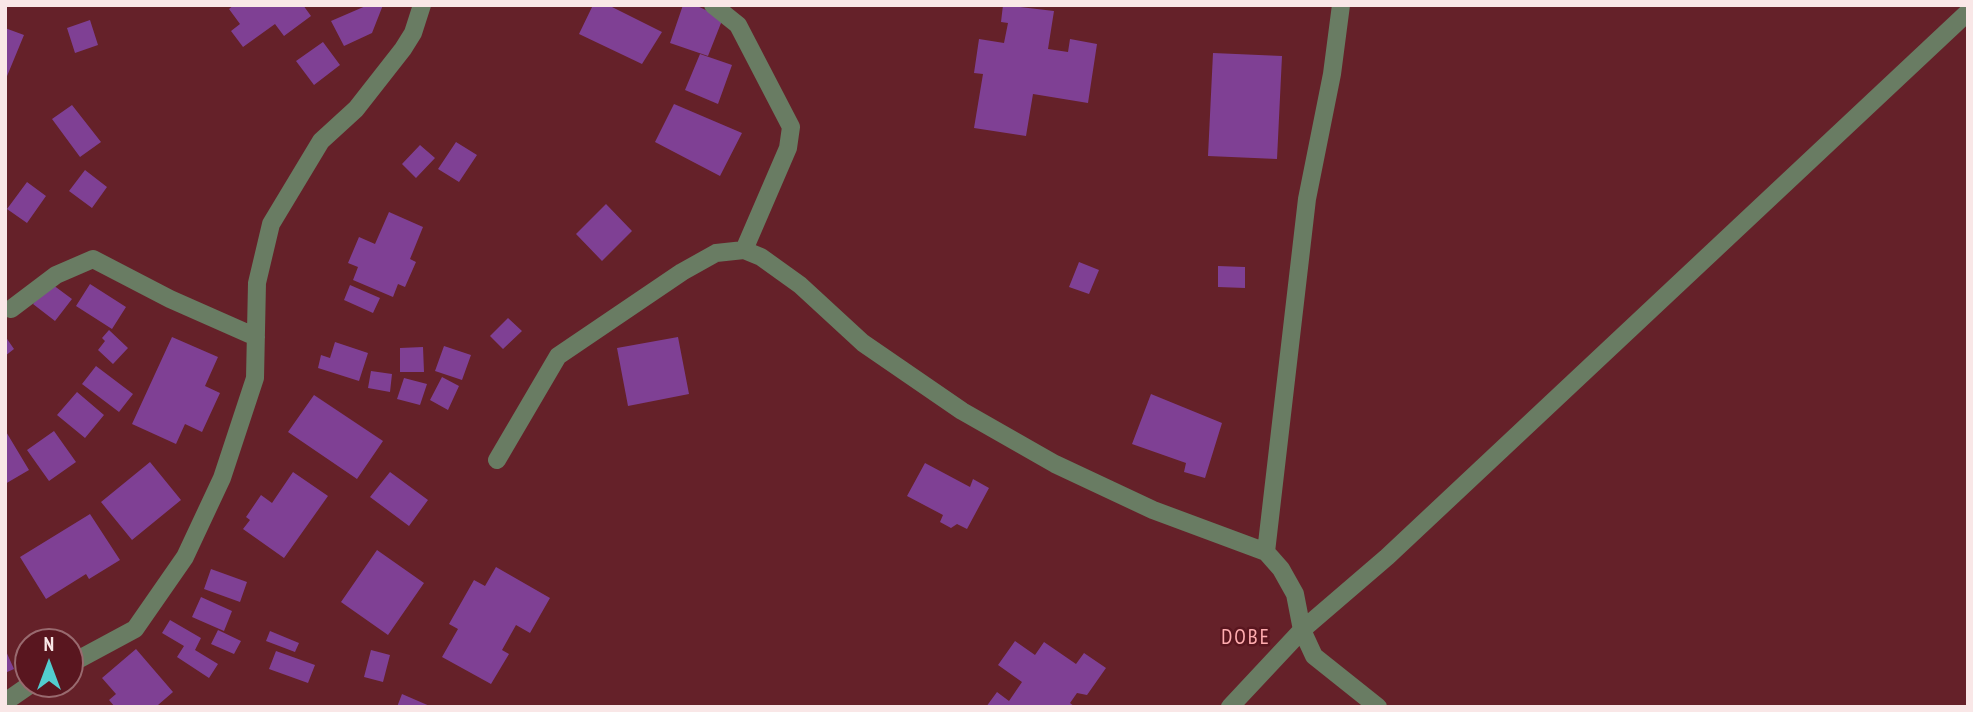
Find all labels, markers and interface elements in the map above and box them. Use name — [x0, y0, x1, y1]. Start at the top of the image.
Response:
district label: DOBE — [1222, 625, 1270, 651]
north arrow — [14, 628, 84, 698]
text: N — [44, 632, 54, 656]

